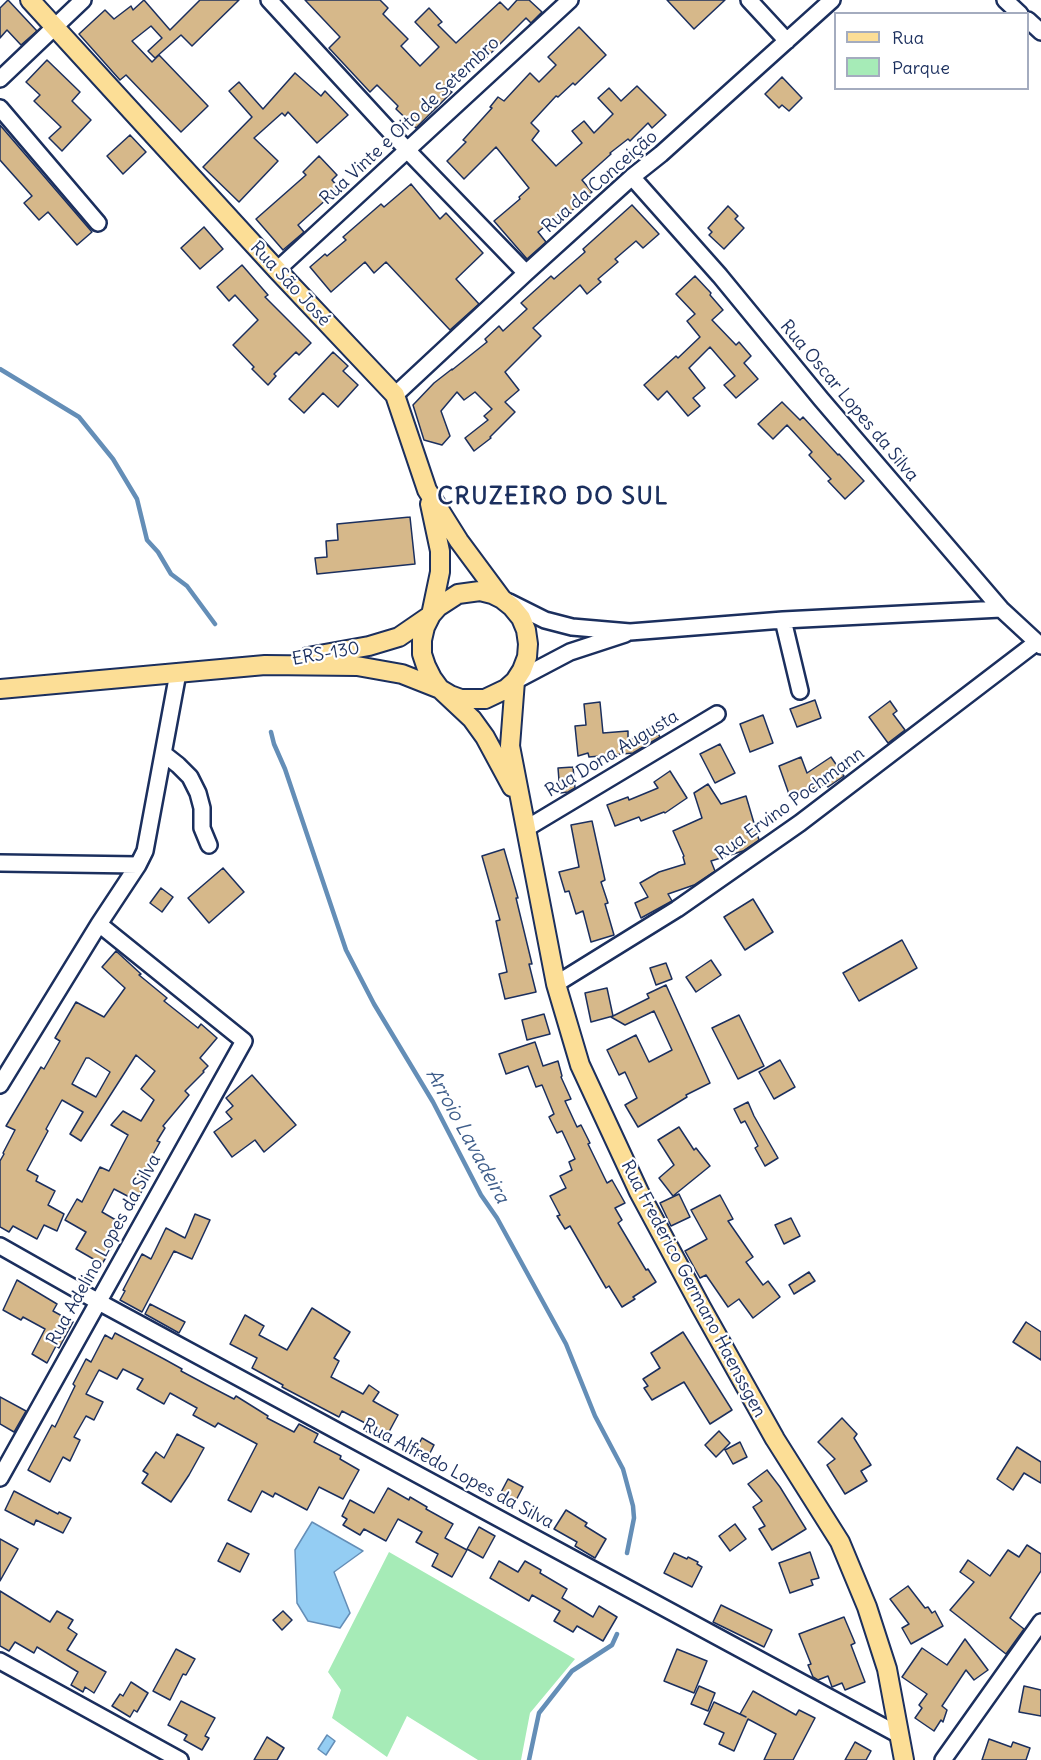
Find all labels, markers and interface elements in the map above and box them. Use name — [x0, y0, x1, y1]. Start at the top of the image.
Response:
legend — [834, 12, 1029, 90]
text: Rua — [892, 26, 924, 49]
street label: Rua Vinte e Oito de Setembro — [316, 32, 504, 210]
text: Parque — [892, 56, 950, 79]
street label: Rua da Conceição — [538, 126, 662, 238]
street label: Rua São José — [245, 237, 335, 331]
street label: Rua Oscar Lopes da Silva — [775, 316, 923, 486]
district label: CRUZEIRO DO SUL — [437, 483, 669, 511]
street label: ERS-130 — [291, 637, 361, 671]
street label: Rua Dona Augusta — [542, 706, 682, 802]
street label: Rua Ervino Pochmann — [711, 743, 869, 865]
water label: Arroio Lavadeira — [420, 1065, 514, 1207]
street label: Rua Adelino Lopes da Silva — [42, 1151, 166, 1349]
street label: Rua Frederico Germano Haenssgen — [616, 1157, 770, 1421]
street label: Rua Alfredo Lopes da Silva — [359, 1414, 557, 1534]

